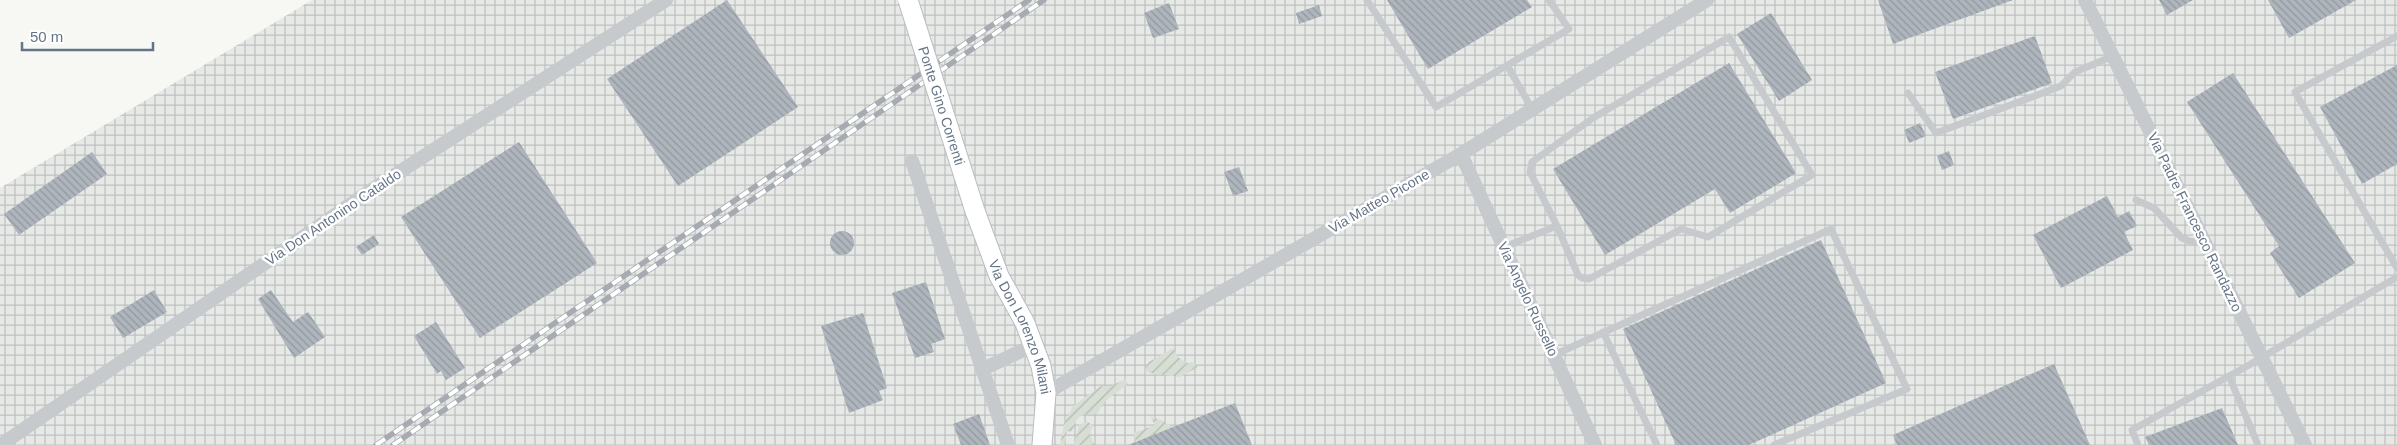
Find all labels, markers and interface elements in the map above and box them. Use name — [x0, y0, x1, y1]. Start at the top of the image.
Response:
scale bar — [22, 20, 154, 52]
text: 50 m — [30, 28, 63, 45]
street label: Ponte Gino Correnti — [915, 44, 968, 167]
street label: Via Padre Francesco Randazzo — [2145, 130, 2246, 314]
street label: Via Don Antonino Cataldo — [262, 165, 404, 268]
street label: Via Matteo Picone — [1326, 166, 1432, 236]
street label: Via Angelo Russello — [1494, 239, 1562, 359]
street label: Via Don Lorenzo Milani — [986, 258, 1054, 395]

